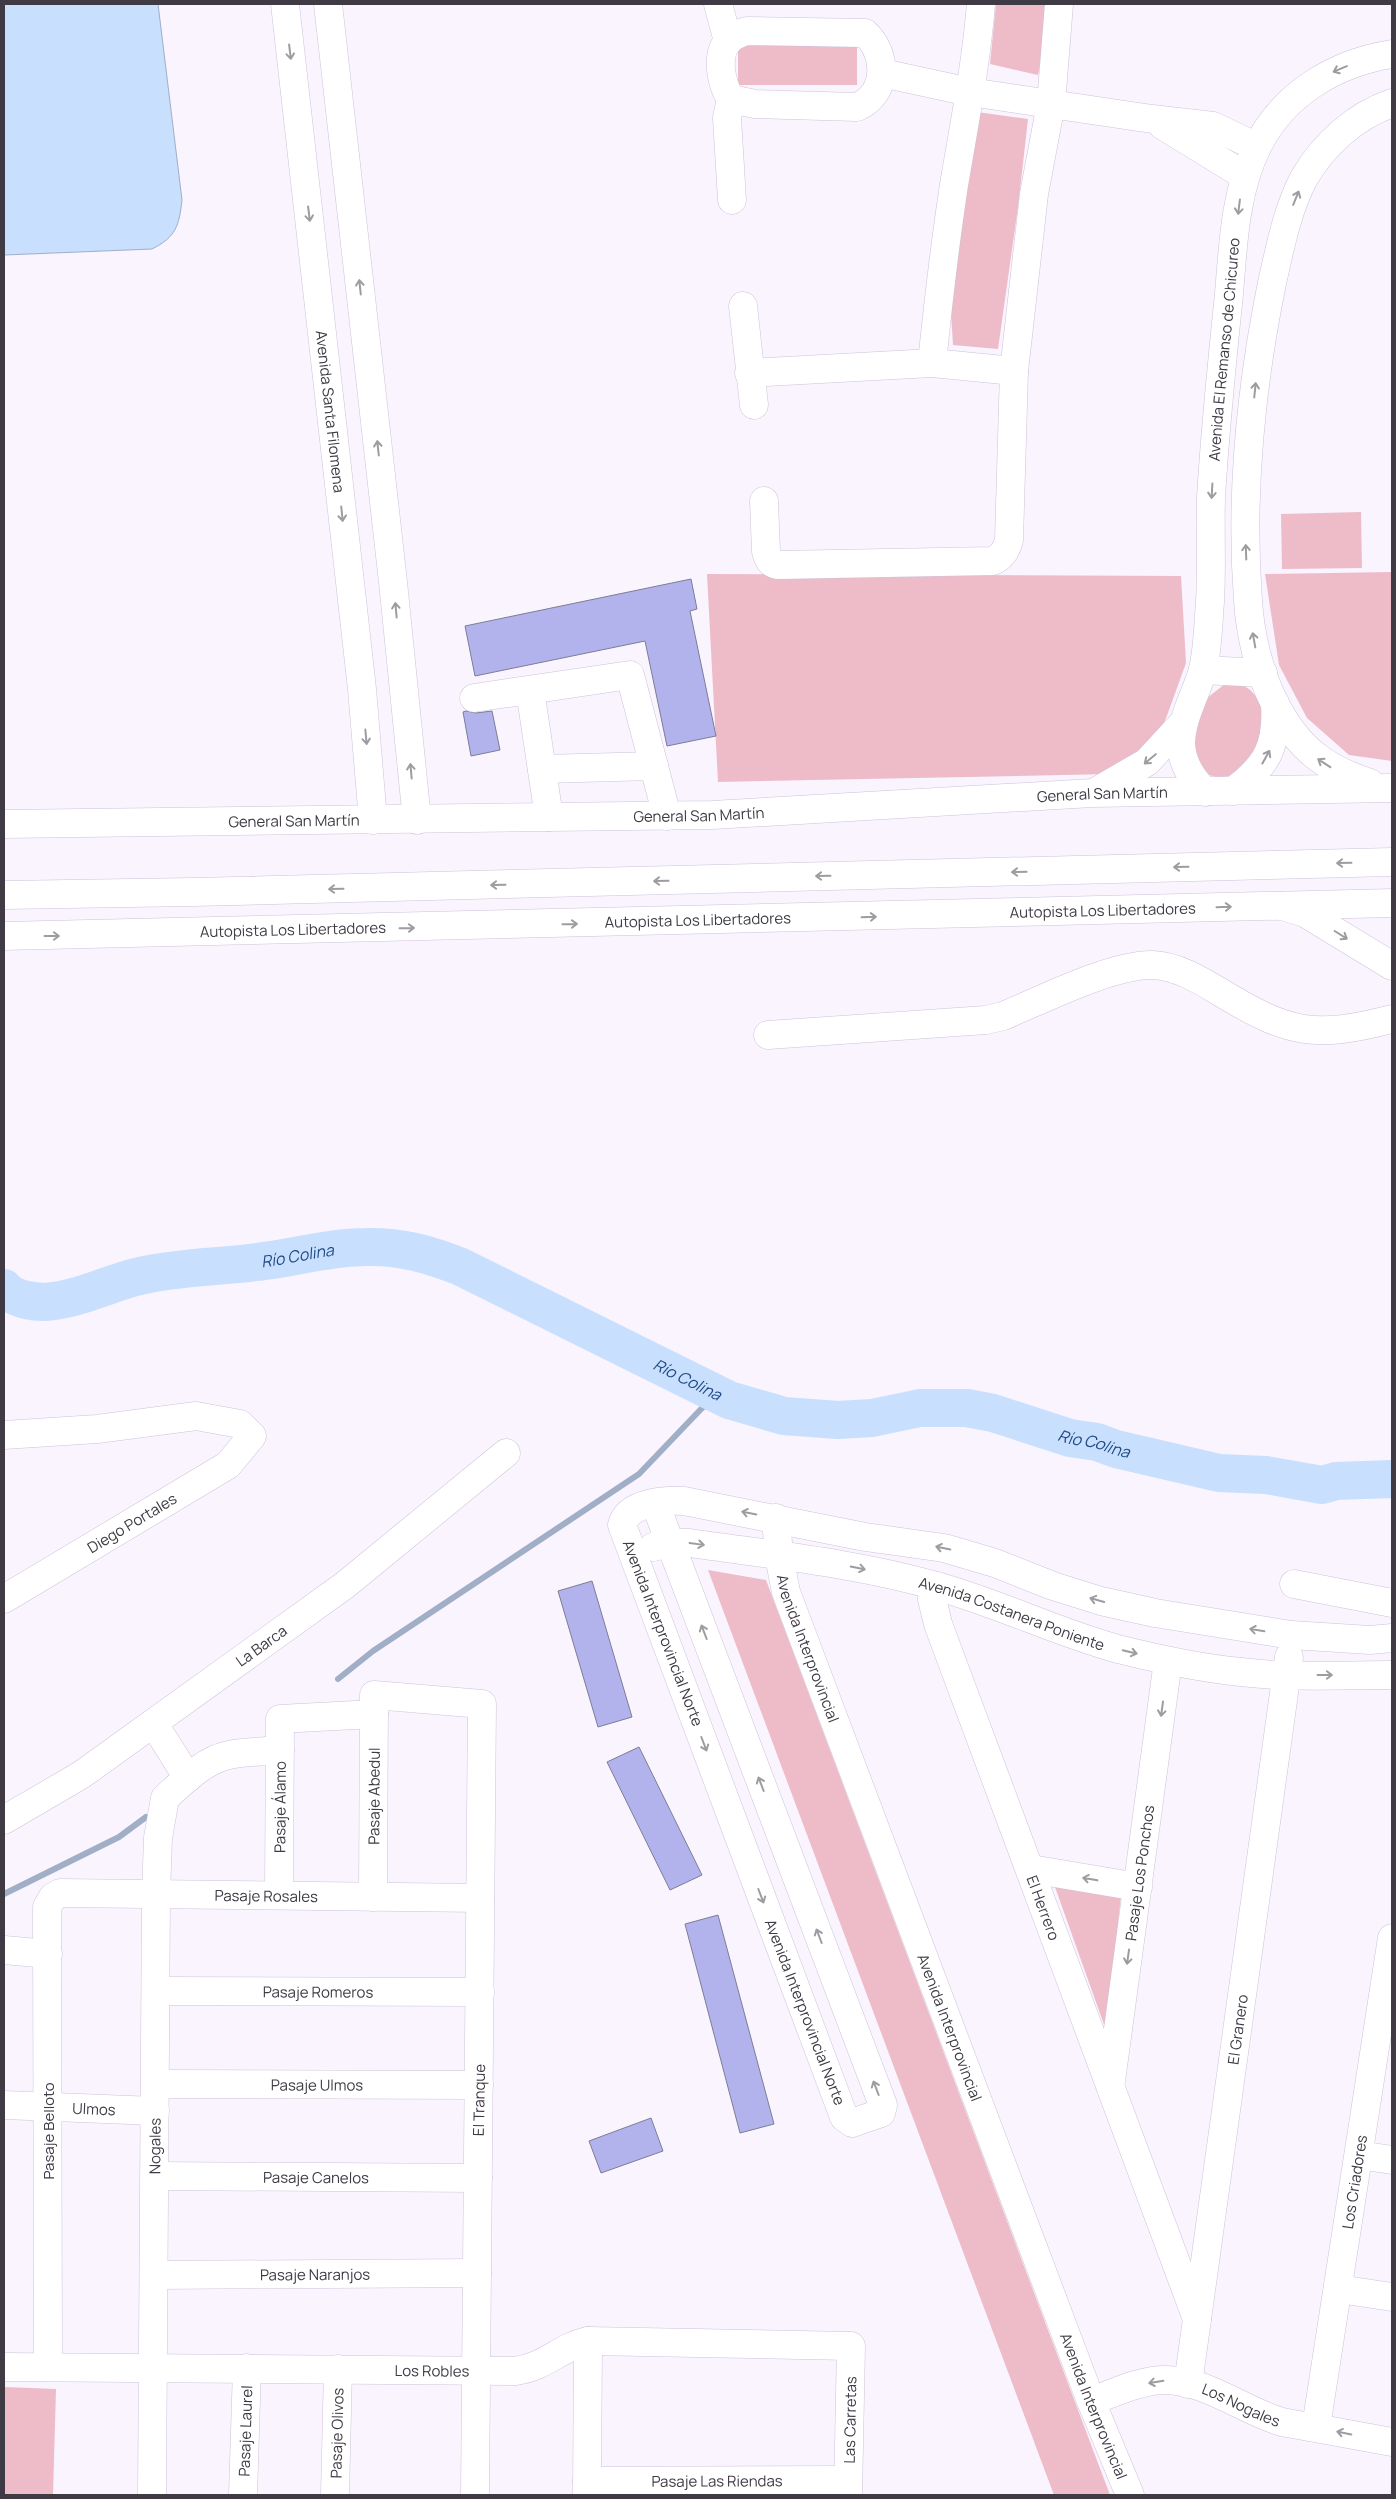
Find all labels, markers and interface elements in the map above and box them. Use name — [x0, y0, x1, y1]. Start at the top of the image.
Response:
one-way arrow — [285, 44, 295, 60]
one-way arrow — [1333, 64, 1348, 74]
one-way arrow — [1292, 190, 1301, 205]
one-way arrow — [1233, 199, 1243, 215]
one-way arrow — [304, 205, 314, 221]
street label: Avenida El Remanso de Chicureo — [1203, 237, 1244, 462]
one-way arrow — [355, 279, 365, 295]
street label: Avenida Santa Filomena — [311, 329, 350, 494]
one-way arrow — [1250, 383, 1260, 399]
one-way arrow — [373, 440, 383, 456]
one-way arrow — [1207, 483, 1216, 499]
one-way arrow — [338, 506, 347, 522]
one-way arrow — [1241, 545, 1251, 561]
one-way arrow — [391, 602, 401, 618]
one-way arrow — [1249, 633, 1259, 649]
one-way arrow — [361, 729, 371, 745]
one-way arrow — [1262, 750, 1271, 765]
one-way arrow — [1144, 753, 1157, 764]
one-way arrow — [1317, 757, 1331, 767]
one-way arrow — [407, 764, 416, 780]
street label: General San Martín — [1036, 781, 1168, 807]
street label: General San Martín — [633, 801, 765, 826]
street label: General San Martín — [228, 809, 360, 832]
one-way arrow — [1336, 859, 1352, 868]
one-way arrow — [1173, 863, 1189, 872]
one-way arrow — [1011, 867, 1027, 876]
one-way arrow — [815, 872, 831, 881]
one-way arrow — [653, 876, 669, 885]
one-way arrow — [490, 880, 506, 889]
one-way arrow — [328, 884, 344, 894]
street label: Autopista Los Libertadores — [1009, 897, 1196, 923]
one-way arrow — [1216, 902, 1232, 912]
street label: Autopista Los Libertadores — [604, 907, 791, 932]
one-way arrow — [861, 912, 877, 921]
street label: Autopista Los Libertadores — [200, 916, 386, 942]
one-way arrow — [562, 919, 578, 929]
one-way arrow — [399, 923, 415, 932]
one-way arrow — [1333, 930, 1347, 940]
one-way arrow — [44, 931, 60, 941]
water label: Río Colina — [260, 1238, 336, 1272]
water label: Río Colina — [650, 1353, 726, 1406]
water label: Río Colina — [1055, 1424, 1133, 1463]
street label: Diego Portales — [83, 1488, 181, 1558]
one-way arrow — [741, 1508, 757, 1518]
street label: Avenida Interprovincial Norte — [618, 1537, 708, 1729]
one-way arrow — [689, 1539, 705, 1549]
one-way arrow — [936, 1543, 952, 1553]
one-way arrow — [850, 1564, 866, 1573]
street label: Avenida Costanera Poniente — [917, 1571, 1108, 1655]
street label: Avenida Interprovincial — [772, 1573, 845, 1725]
one-way arrow — [1089, 1594, 1105, 1604]
street label: La Barca — [231, 1620, 291, 1671]
one-way arrow — [699, 1625, 708, 1641]
one-way arrow — [1249, 1625, 1265, 1635]
one-way arrow — [1121, 1648, 1137, 1657]
one-way arrow — [1317, 1670, 1333, 1680]
one-way arrow — [1157, 1701, 1167, 1717]
one-way arrow — [700, 1736, 709, 1751]
street label: Pasaje Abedul — [363, 1747, 384, 1845]
street label: Pasaje Álamo — [269, 1761, 290, 1853]
one-way arrow — [756, 1777, 765, 1792]
street label: Pasaje Los Ponchos — [1120, 1804, 1159, 1942]
street label: El Herrero — [1022, 1872, 1065, 1943]
one-way arrow — [1082, 1874, 1098, 1884]
street label: Pasaje Rosales — [214, 1884, 318, 1907]
one-way arrow — [757, 1888, 766, 1903]
street label: Avenida Interprovincial Norte — [760, 1916, 850, 2108]
one-way arrow — [814, 1929, 823, 1945]
one-way arrow — [1123, 1949, 1133, 1965]
street label: Avenida Interprovincial — [913, 1951, 987, 2104]
street label: Pasaje Romeros — [263, 1981, 373, 2002]
street label: El Granero — [1222, 1993, 1253, 2066]
street label: El Tranque — [468, 2064, 490, 2136]
street label: Pasaje Ulmos — [271, 2074, 363, 2095]
one-way arrow — [871, 2081, 880, 2096]
street label: Pasaje Belloto — [38, 2082, 59, 2180]
street label: Ulmos — [72, 2097, 116, 2120]
street label: Nogales — [144, 2118, 165, 2174]
street label: Los Criadores — [1336, 2133, 1372, 2231]
street label: Pasaje Canelos — [263, 2166, 369, 2188]
street label: Pasaje Naranjos — [260, 2263, 370, 2285]
street label: Avenida Interprovincial — [1056, 2330, 1133, 2482]
street label: Los Robles — [395, 2360, 470, 2381]
street label: Las Carretas — [839, 2376, 861, 2464]
one-way arrow — [1148, 2377, 1164, 2387]
street label: Los Nogales — [1199, 2378, 1283, 2431]
street label: Pasaje Laurel — [233, 2385, 257, 2477]
street label: Pasaje Olivos — [325, 2387, 348, 2479]
one-way arrow — [1337, 2427, 1353, 2437]
street label: Pasaje Las Riendas — [651, 2470, 783, 2491]

